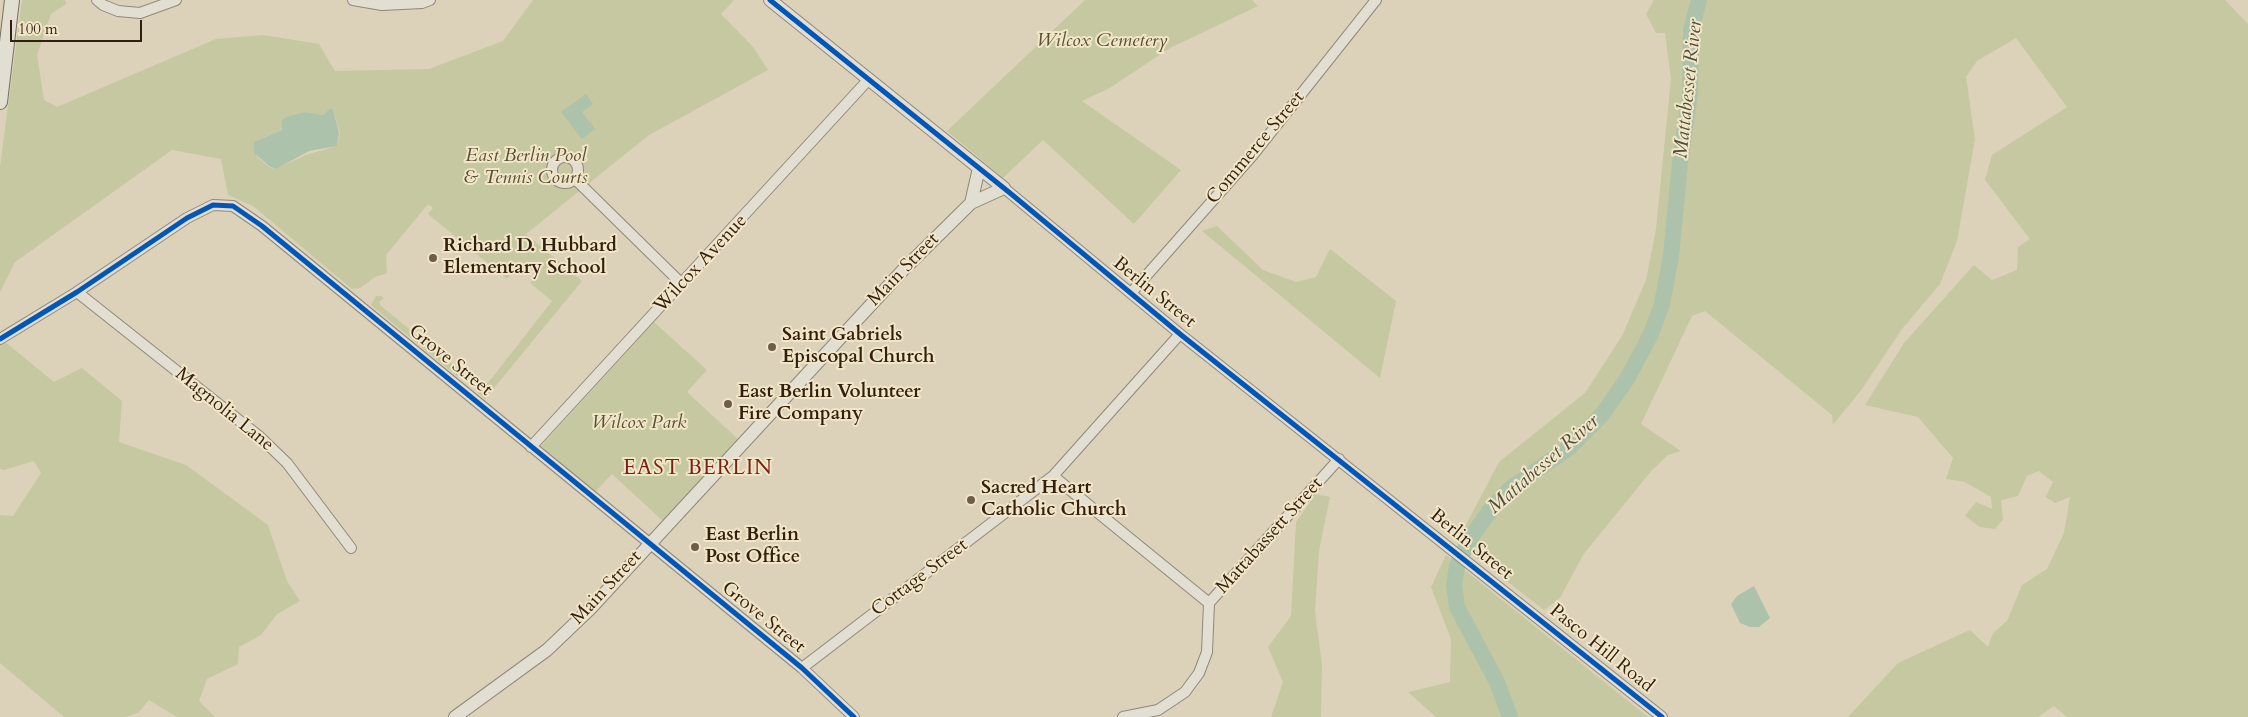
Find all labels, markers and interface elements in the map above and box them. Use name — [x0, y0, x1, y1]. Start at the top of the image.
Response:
scale bar — [12, 10, 145, 42]
water label: Mattabesset River — [1670, 18, 1708, 160]
text: 100 m — [18, 19, 58, 39]
park label: Wilcox Cemetery — [1037, 31, 1167, 53]
street label: Commerce Street — [1202, 87, 1310, 209]
park label: East Berlin Pool & Tennis Courts — [464, 146, 588, 190]
street label: Wilcox Avenue — [650, 210, 752, 318]
street label: Main Street — [863, 229, 945, 311]
place label: Richard D. Hubbard Elementary School — [443, 236, 617, 280]
marker: Richard D. Hubbard Elementary School — [427, 252, 439, 264]
street label: Berlin Street — [1108, 253, 1200, 333]
street label: Grove Street — [403, 320, 497, 402]
place label: Saint Gabriels Episcopal Church — [782, 325, 935, 369]
marker: Saint Gabriels Episcopal Church — [766, 341, 778, 353]
street label: Magnolia Lane — [170, 363, 278, 457]
place label: East Berlin Volunteer Fire Company — [738, 382, 921, 426]
marker: East Berlin Volunteer Fire Company — [722, 398, 734, 410]
water label: Mattabesset River — [1483, 410, 1605, 520]
park label: Wilcox Park — [591, 413, 687, 435]
district label: EAST BERLIN — [622, 456, 774, 482]
street label: Mattabassett Street — [1212, 473, 1328, 599]
place label: Sacred Heart Catholic Church — [981, 478, 1127, 522]
marker: Sacred Heart Catholic Church — [965, 494, 977, 506]
street label: Berlin Street — [1425, 505, 1517, 585]
place label: East Berlin Post Office — [705, 525, 800, 569]
street label: Cottage Street — [867, 534, 973, 622]
marker: East Berlin Post Office — [689, 541, 701, 553]
street label: Main Street — [567, 546, 647, 630]
street label: Grove Street — [716, 577, 810, 659]
street label: Pasco Hill Road — [1544, 600, 1658, 698]

